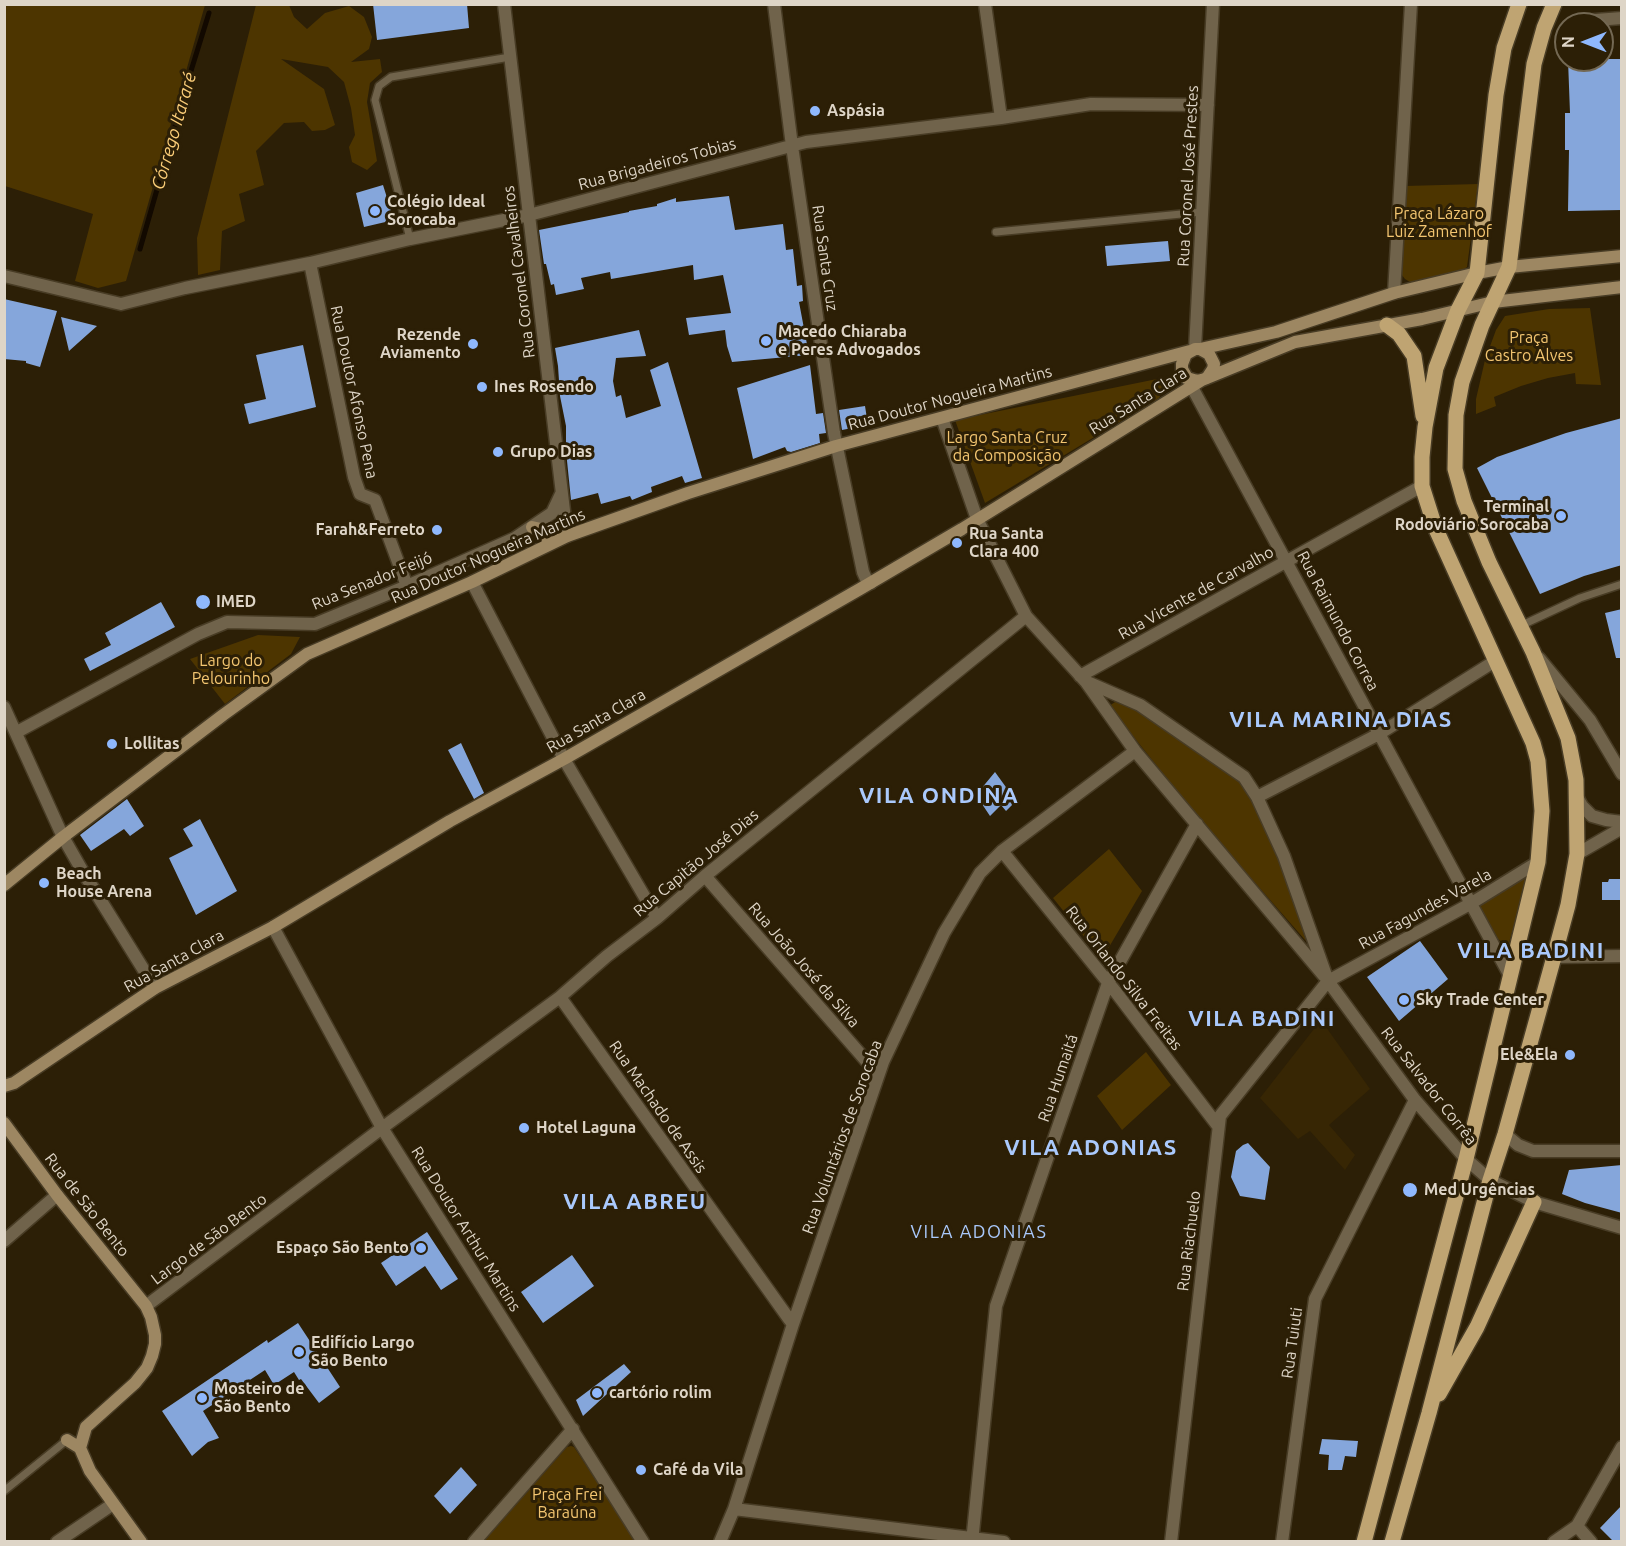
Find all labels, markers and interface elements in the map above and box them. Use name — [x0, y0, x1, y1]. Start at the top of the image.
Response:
north arrow — [1554, 12, 1614, 72]
text: N — [1559, 36, 1577, 48]
water label: Córrego Itararé — [147, 70, 201, 192]
street label: Rua Coronel José Prestes — [1174, 85, 1202, 267]
place label: Aspásia — [827, 101, 885, 121]
marker: Aspásia — [808, 104, 822, 118]
street label: Rua Brigadeiros Tobias — [576, 134, 738, 194]
street label: Rua Coronel Cavalheiros — [499, 185, 539, 359]
place label: Colégio Ideal Sorocaba — [387, 192, 485, 230]
marker: Colégio Ideal Sorocaba — [368, 204, 382, 218]
street label: Rua Santa Cruz — [808, 204, 842, 312]
park label: Praça Lázaro Luiz Zamenhof — [1386, 204, 1492, 242]
street label: Rua Doutor Afonso Pena — [326, 304, 382, 480]
place label: Macedo Chiaraba e Peres Advogados — [778, 322, 921, 360]
place label: Rezende Aviamento — [380, 325, 461, 363]
park label: Praça Castro Alves — [1485, 328, 1573, 366]
marker: Macedo Chiaraba e Peres Advogados — [759, 334, 773, 348]
marker: Rezende Aviamento — [466, 337, 480, 351]
street label: Rua Doutor Nogueira Martins — [846, 362, 1054, 434]
street label: Rua Santa Clara — [1086, 363, 1190, 439]
place label: Ines Rosendo — [494, 377, 594, 397]
marker: Ines Rosendo — [475, 380, 489, 394]
park label: Largo Santa Cruz da Composição — [947, 428, 1067, 466]
place label: Grupo Dias — [510, 442, 592, 462]
marker: Grupo Dias — [491, 445, 505, 459]
place label: Terminal Rodoviário Sorocaba — [1395, 497, 1549, 535]
street label: Rua Doutor Nogueira Martins — [388, 504, 588, 608]
marker: Terminal Rodoviário Sorocaba — [1554, 509, 1568, 523]
place label: Farah&Ferreto — [316, 520, 425, 540]
marker: Farah&Ferreto — [430, 523, 444, 537]
place label: Rua Santa Clara 400 — [969, 524, 1044, 562]
marker: Rua Santa Clara 400 — [950, 536, 964, 550]
street label: Rua Vicente de Carvalho — [1115, 542, 1277, 644]
street label: Rua Senador Feijó — [309, 548, 435, 614]
street label: Rua Raimundo Correa — [1293, 548, 1383, 694]
place label: IMED — [216, 592, 256, 612]
marker: IMED — [194, 593, 212, 611]
park label: Largo do Pelourinho — [192, 651, 270, 689]
street label: Rua Santa Clara — [543, 685, 649, 757]
district label: VILA MARINA DIAS — [1229, 707, 1453, 733]
place label: Lollitas — [124, 734, 179, 754]
marker: Lollitas — [105, 737, 119, 751]
district label: VILA ONDINA — [859, 783, 1019, 809]
street label: Rua Capitão José Dias — [630, 805, 762, 921]
place label: Beach House Arena — [56, 864, 152, 902]
street label: Rua Fagundes Varela — [1355, 865, 1495, 953]
marker: Beach House Arena — [37, 876, 51, 890]
street label: Rua João José da Silva — [744, 898, 864, 1032]
street label: Rua Orlando Silva Freitas — [1062, 902, 1186, 1054]
street label: Rua Santa Clara — [121, 926, 227, 996]
district label: VILA BADINI — [1457, 938, 1605, 964]
place label: Sky Trade Center — [1416, 990, 1544, 1010]
marker: Sky Trade Center — [1397, 993, 1411, 1007]
district label: VILA BADINI — [1188, 1006, 1336, 1032]
street label: Rua Salvador Corrêa — [1377, 1023, 1481, 1149]
street label: Rua Humaitá — [1034, 1032, 1082, 1124]
street label: Rua Machado de Assis — [605, 1037, 711, 1177]
street label: Rua Voluntários de Sorocaba — [798, 1037, 886, 1237]
place label: Ele&Ela — [1500, 1045, 1558, 1065]
marker: Ele&Ela — [1563, 1048, 1577, 1062]
place label: Hotel Laguna — [536, 1118, 636, 1138]
marker: Hotel Laguna — [517, 1121, 531, 1135]
district label: VILA ADONIAS — [1004, 1135, 1178, 1161]
street label: Rua Doutor Arthur Martins — [407, 1143, 525, 1315]
street label: Rua de São Bento — [41, 1149, 133, 1261]
place label: Med Urgências — [1424, 1180, 1535, 1200]
marker: Med Urgências — [1401, 1181, 1419, 1199]
street label: Largo de São Bento — [147, 1189, 271, 1289]
district label: VILA ABREU — [563, 1189, 707, 1215]
street label: Rua Riachuelo — [1173, 1190, 1205, 1292]
district label: VILA ADONIAS — [911, 1221, 1047, 1243]
place label: Espaço São Bento — [276, 1238, 409, 1258]
marker: Espaço São Bento — [414, 1241, 428, 1255]
street label: Rua Tuiuti — [1277, 1306, 1307, 1380]
place label: Edifício Largo São Bento — [311, 1333, 415, 1371]
marker: Edifício Largo São Bento — [292, 1345, 306, 1359]
place label: Mosteiro de São Bento — [214, 1379, 304, 1417]
place label: cartório rolim — [609, 1383, 712, 1403]
marker: cartório rolim — [590, 1386, 604, 1400]
marker: Mosteiro de São Bento — [195, 1391, 209, 1405]
place label: Café da Vila — [653, 1460, 743, 1480]
marker: Café da Vila — [634, 1463, 648, 1477]
park label: Praça Frei Baraúna — [532, 1485, 602, 1523]

